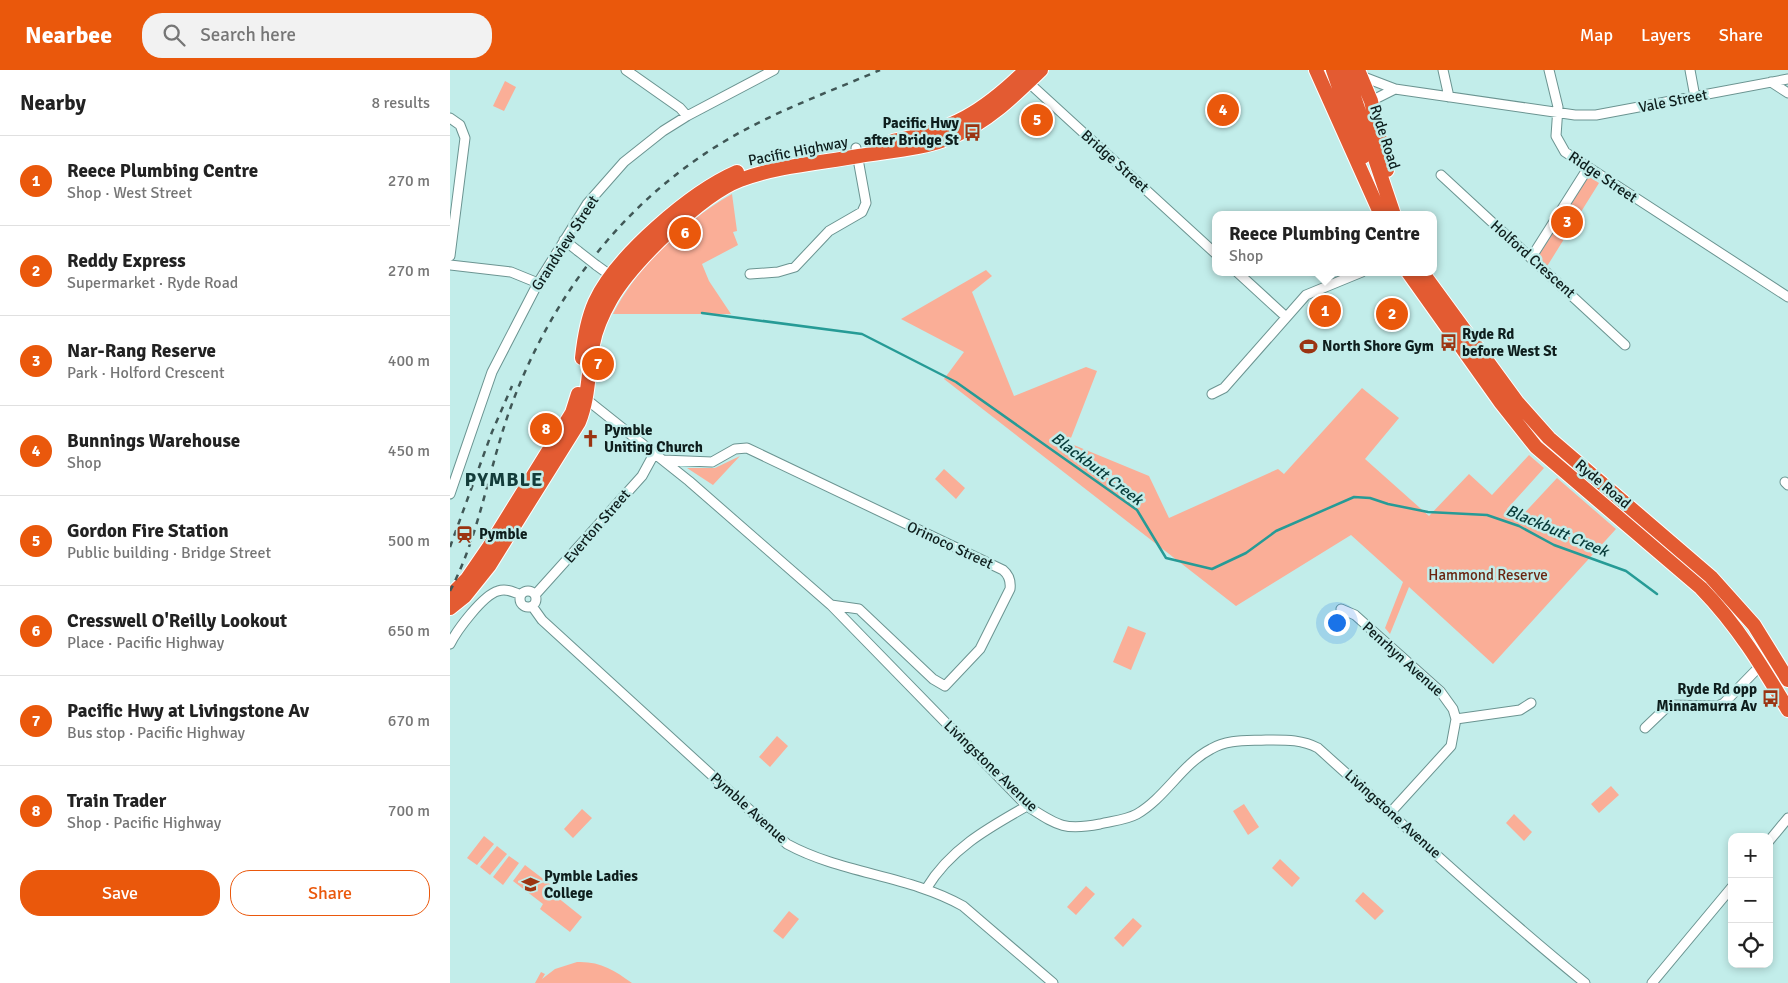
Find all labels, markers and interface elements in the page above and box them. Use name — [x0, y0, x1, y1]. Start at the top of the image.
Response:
search box — [142, 13, 492, 58]
text: Nearbee — [25, 20, 112, 50]
icon: search — [160, 21, 188, 49]
text: Search here — [200, 23, 296, 47]
text: Map — [1580, 24, 1613, 46]
text: Layers — [1641, 24, 1691, 46]
text: Share — [1719, 24, 1763, 46]
street label: Vale Street — [1637, 86, 1709, 116]
text: Nearby — [20, 90, 86, 116]
pin: 4 — [1207, 91, 1239, 129]
text: 8 results — [371, 93, 430, 113]
pin: 5 — [1021, 101, 1053, 139]
street label: Ryde Road — [1366, 102, 1404, 172]
place label: Pacific Hwy after Bridge St — [864, 114, 960, 149]
bus stop icon: Pacific Hwy after Bridge St — [963, 122, 983, 142]
street label: Bridge Street — [1078, 126, 1152, 196]
street label: Pacific Highway — [747, 133, 849, 169]
street label: Ridge Street — [1565, 147, 1641, 207]
text: Reece Plumbing Centre — [67, 159, 258, 183]
text: 1 — [32, 171, 40, 191]
text: 270 m — [388, 171, 430, 191]
text: Shop · West Street — [67, 183, 192, 203]
street label: Grandview Street — [527, 192, 603, 294]
pin: 3 — [1551, 203, 1583, 241]
popup — [1212, 211, 1437, 276]
pin: 6 — [669, 214, 701, 252]
street label: Holford Crescent — [1487, 216, 1579, 302]
text: Reece Plumbing Centre — [1229, 222, 1420, 246]
text: Shop — [1229, 246, 1263, 266]
text: Reddy Express — [67, 249, 186, 273]
text: 2 — [32, 261, 40, 281]
text: 270 m — [388, 261, 430, 281]
text: Supermarket · Ryde Road — [67, 273, 238, 293]
pin: 1 — [1309, 292, 1341, 330]
pin: 2 — [1376, 295, 1408, 333]
place label: Ryde Rd before West St — [1462, 325, 1557, 360]
bus stop icon: Ryde Rd before West St — [1438, 333, 1458, 353]
sports icon: North Shore Gym — [1298, 336, 1318, 356]
place label: North Shore Gym — [1322, 337, 1434, 355]
text: Nar-Rang Reserve — [67, 339, 216, 363]
pin: 7 — [582, 345, 614, 383]
text: 3 — [32, 351, 40, 371]
text: 400 m — [388, 351, 430, 371]
text: Park · Holford Crescent — [67, 363, 225, 383]
pin: 8 — [530, 410, 562, 448]
place label: Pymble Uniting Church — [604, 421, 703, 456]
water label: Blackbutt Creek — [1047, 428, 1148, 511]
text: Bunnings Warehouse — [67, 429, 240, 453]
church icon: Pymble Uniting Church — [580, 429, 600, 449]
text: 4 — [32, 441, 40, 461]
text: 450 m — [388, 441, 430, 461]
text: Shop — [67, 453, 101, 473]
street label: Ryde Road — [1572, 456, 1634, 512]
district label: PYMBLE — [464, 467, 544, 492]
street label: Everton Street — [560, 485, 634, 567]
water label: Blackbutt Creek — [1503, 500, 1613, 562]
street label: Orinoco Street — [904, 517, 996, 573]
text: Gordon Fire Station — [67, 519, 229, 543]
station icon: Pymble — [455, 524, 475, 544]
place label: Pymble — [479, 525, 527, 543]
text: 5 — [32, 531, 40, 551]
text: 500 m — [388, 531, 430, 551]
text: Public building · Bridge Street — [67, 543, 271, 563]
park label: Hammond Reserve — [1428, 566, 1548, 584]
text: Cresswell O'Reilly Lookout — [67, 609, 287, 633]
your location — [1324, 610, 1350, 636]
street label: Penrhyn Avenue — [1359, 618, 1447, 700]
text: 6 — [32, 621, 40, 641]
text: 650 m — [388, 621, 430, 641]
text: Place · Pacific Highway — [67, 633, 224, 653]
place label: Ryde Rd opp Minnamurra Av — [1656, 680, 1758, 715]
bus stop icon: Ryde Rd opp Minnamurra Av — [1761, 688, 1781, 708]
text: Pacific Hwy at Livingstone Av — [67, 699, 309, 723]
text: 7 — [32, 711, 40, 731]
text: 670 m — [388, 711, 430, 731]
street label: Livingstone Avenue — [940, 717, 1042, 815]
text: Bus stop · Pacific Highway — [67, 723, 245, 743]
street label: Livingstone Avenue — [1341, 766, 1445, 862]
street label: Pymble Avenue — [707, 769, 791, 847]
text: Train Trader — [67, 789, 166, 813]
text: 8 — [32, 801, 40, 821]
text: 700 m — [388, 801, 430, 821]
text: Shop · Pacific Highway — [67, 813, 221, 833]
map controls — [1728, 833, 1773, 968]
button: + — [1728, 833, 1773, 878]
place label: Pymble Ladies College — [544, 867, 638, 902]
button: Save — [20, 870, 220, 916]
button: Share — [230, 870, 430, 916]
school or university icon: Pymble Ladies College — [520, 875, 540, 895]
button: − — [1728, 878, 1773, 923]
button: locate — [1728, 923, 1773, 968]

